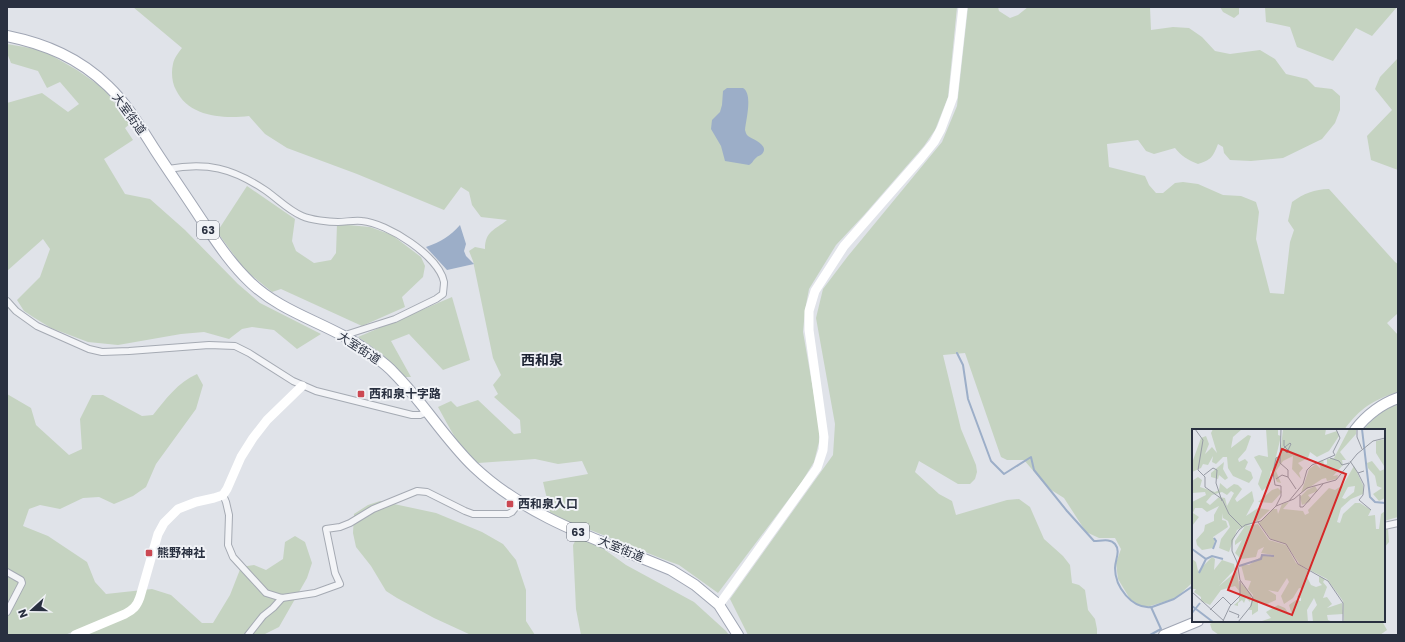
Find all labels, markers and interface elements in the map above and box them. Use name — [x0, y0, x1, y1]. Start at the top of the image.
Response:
street label: 大室街道 — [108, 89, 150, 138]
road number: 63 — [197, 221, 219, 239]
street label: 大室街道 — [335, 327, 384, 368]
district label: 西和泉 — [521, 350, 563, 370]
place label: 西和泉十字路 — [369, 385, 441, 402]
marker: 西和泉十字路 — [356, 389, 366, 399]
inset map — [1192, 429, 1385, 622]
place label: 西和泉入口 — [518, 495, 578, 512]
marker: 西和泉入口 — [505, 499, 515, 509]
road number: 63 — [567, 523, 589, 541]
street label: 大室街道 — [596, 532, 647, 565]
place label: 熊野神社 — [157, 544, 205, 561]
marker: 熊野神社 — [144, 548, 154, 558]
north arrow — [12, 590, 52, 630]
text: N — [14, 607, 32, 620]

